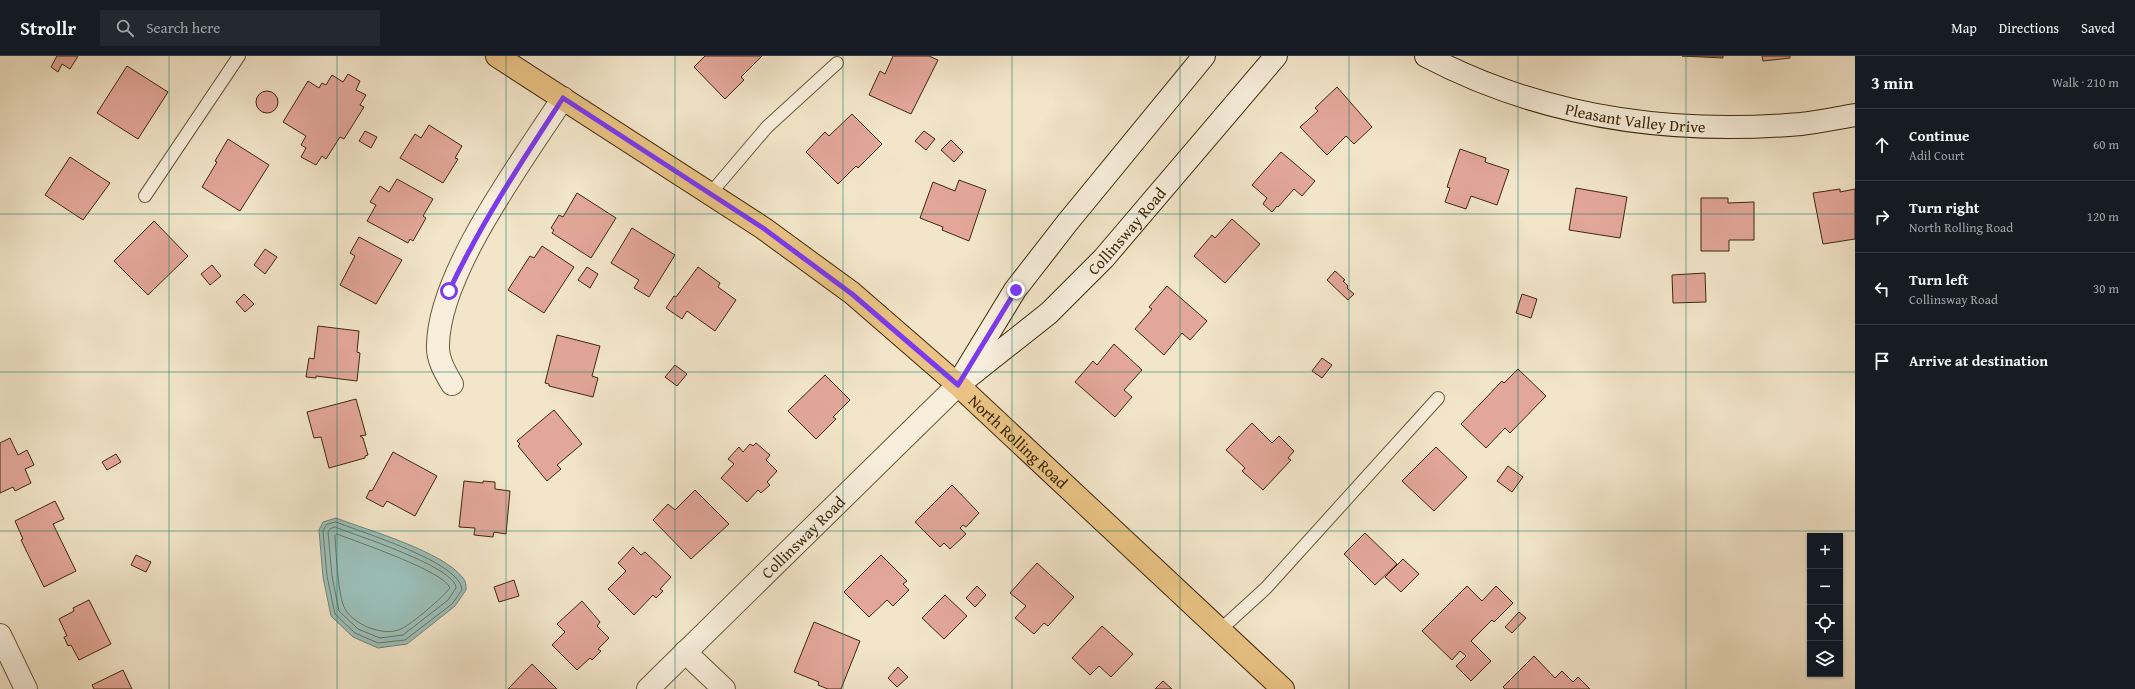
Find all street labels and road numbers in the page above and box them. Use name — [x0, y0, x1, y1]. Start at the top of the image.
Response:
street label: Pleasant Valley Drive — [1563, 97, 1706, 139]
street label: Collinsway Road — [1082, 181, 1172, 280]
street label: North Rolling Road — [963, 389, 1074, 494]
street label: Collinsway Road — [755, 490, 851, 584]

